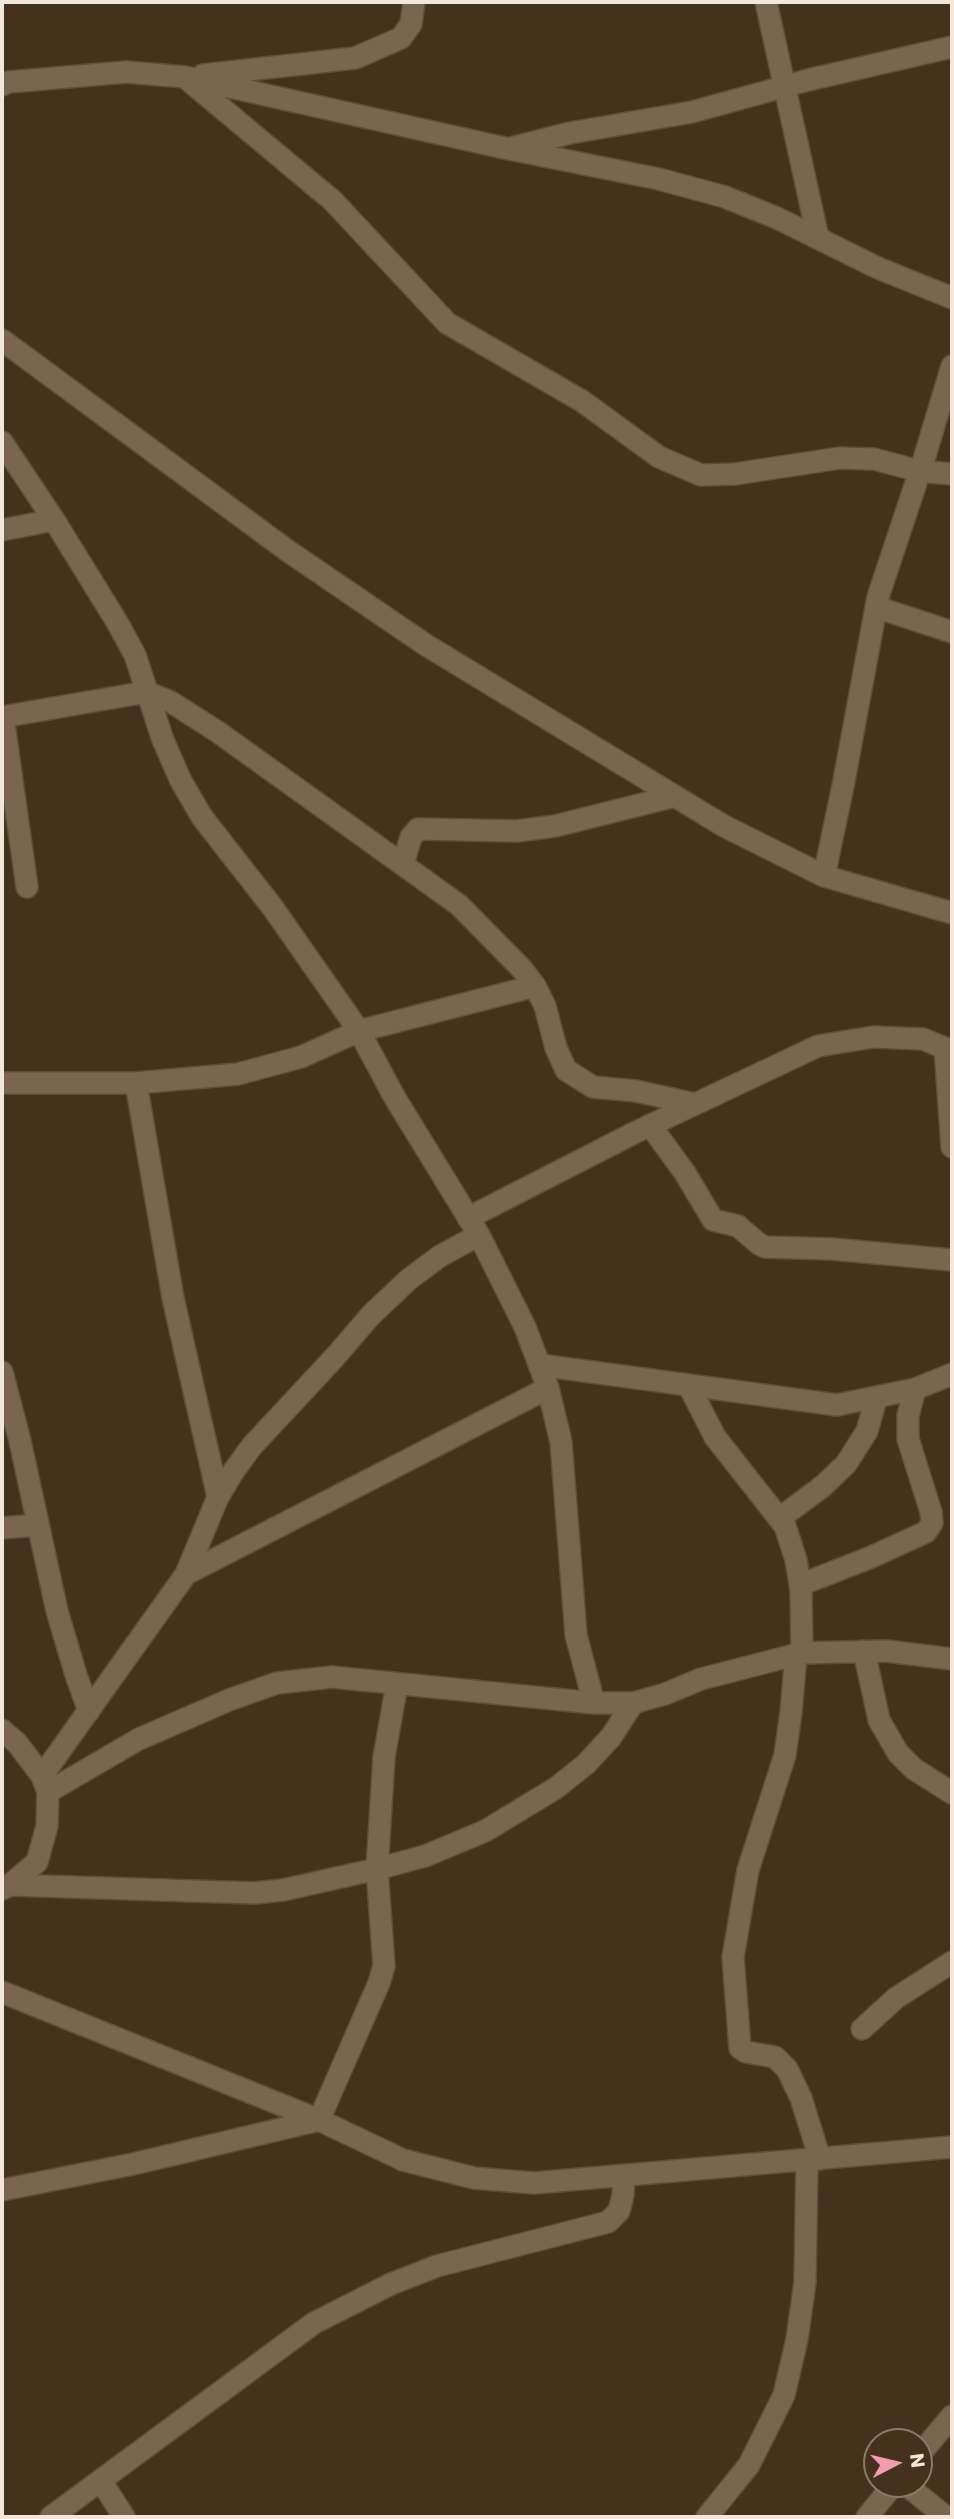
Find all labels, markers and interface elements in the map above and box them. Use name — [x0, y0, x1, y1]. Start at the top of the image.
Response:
north arrow — [863, 2428, 933, 2498]
text: N — [903, 2452, 932, 2469]

